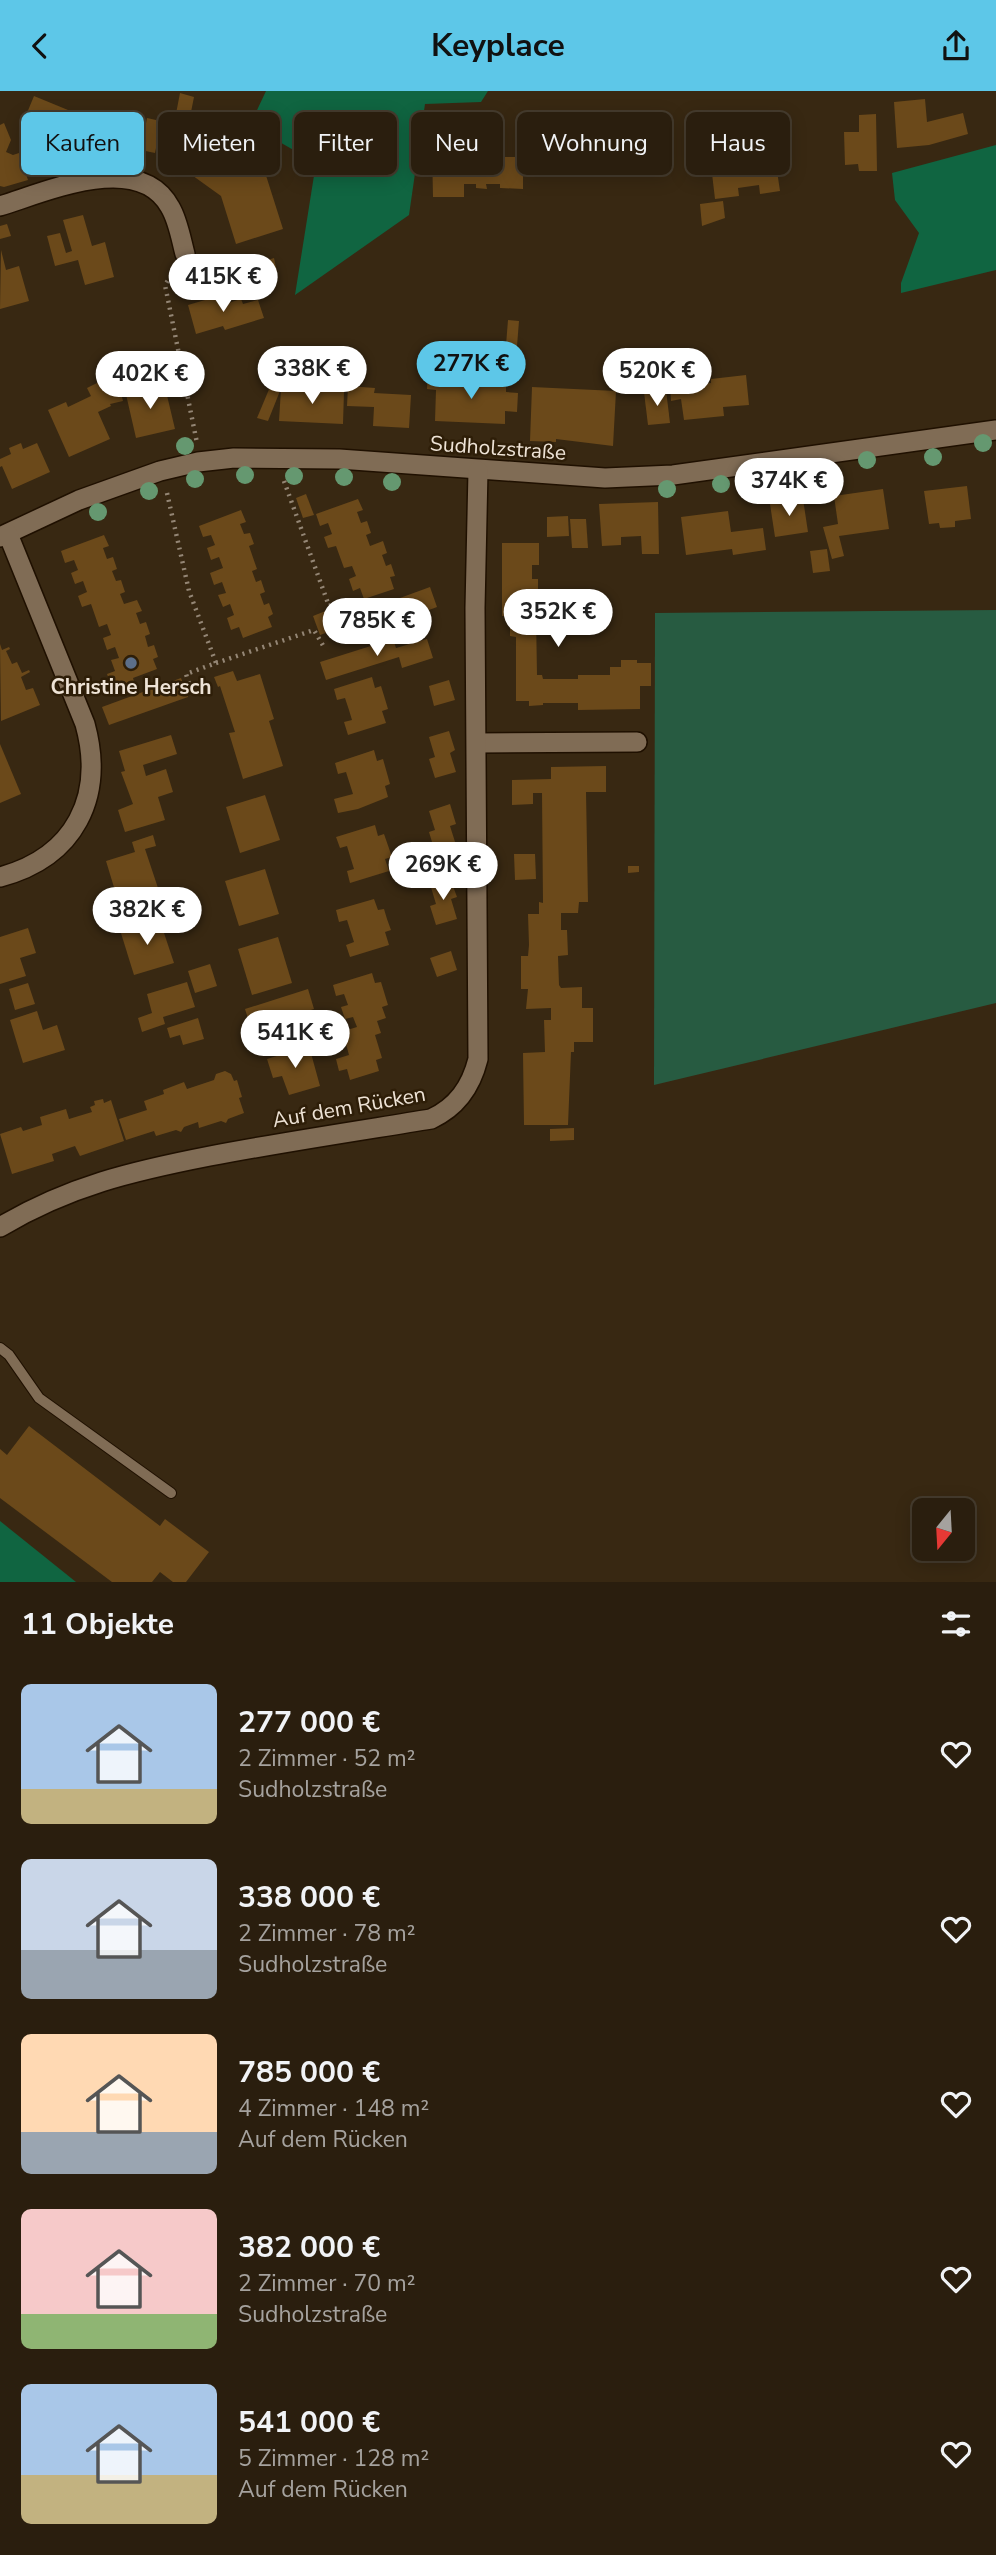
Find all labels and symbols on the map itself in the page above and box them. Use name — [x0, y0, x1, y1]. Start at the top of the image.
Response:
pin: 415K € — [166, 255, 280, 314]
pin: 277K € — [414, 341, 528, 401]
pin: 338K € — [255, 347, 369, 406]
pin: 520K € — [600, 349, 714, 408]
pin: 402K € — [93, 351, 207, 411]
street label: Sudholzstraße — [429, 429, 567, 467]
pin: 374K € — [732, 459, 846, 518]
pin: 352K € — [501, 589, 615, 649]
pin: 785K € — [320, 599, 434, 658]
marker: Christine Hersch — [123, 655, 139, 671]
place label: Christine Hersch — [50, 673, 212, 701]
pin: 269K € — [386, 843, 500, 902]
pin: 382K € — [90, 887, 204, 947]
pin: 541K € — [238, 1011, 352, 1070]
street label: Auf dem Rücken — [270, 1080, 428, 1134]
north arrow — [912, 1498, 975, 1561]

